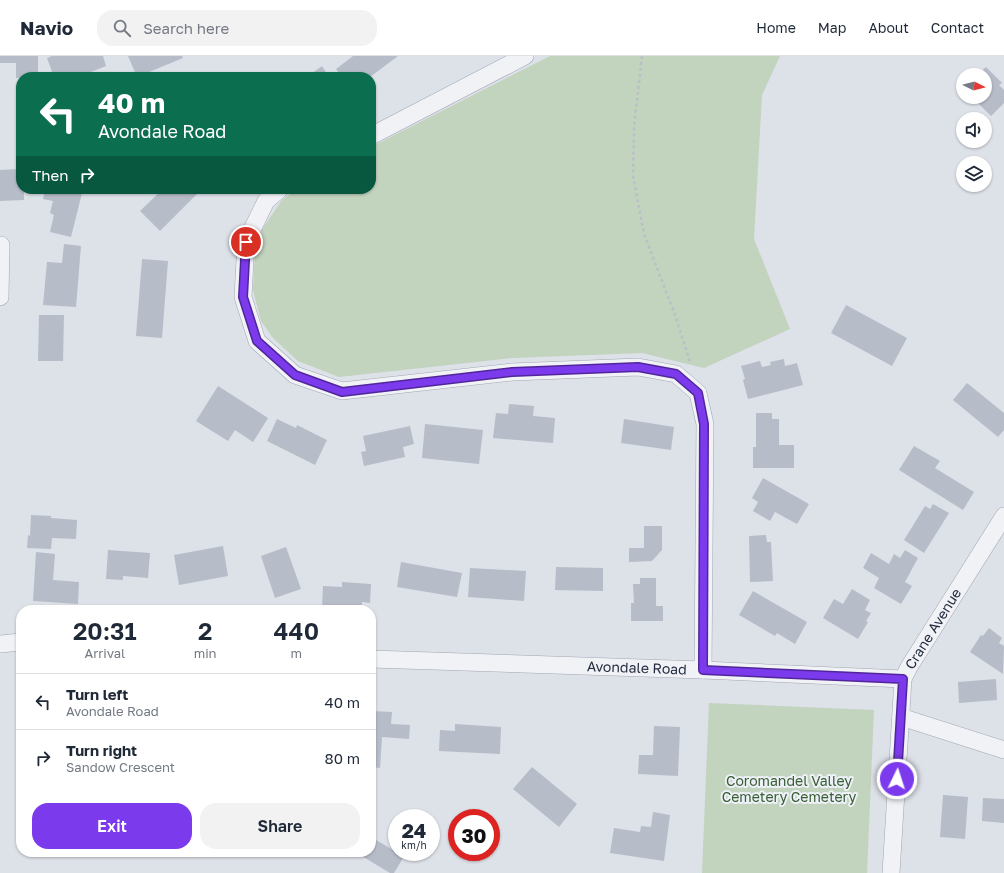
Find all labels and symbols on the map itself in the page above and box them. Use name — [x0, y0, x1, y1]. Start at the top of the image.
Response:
north arrow — [956, 68, 992, 104]
pin — [229, 225, 263, 259]
street label: Crane Avenue — [901, 585, 964, 672]
street label: Avondale Road — [587, 657, 687, 677]
position arrow — [876, 758, 918, 800]
park label: Coromandel Valley Cemetery Cemetery — [722, 772, 856, 805]
speed limit sign: 30 — [448, 809, 500, 861]

